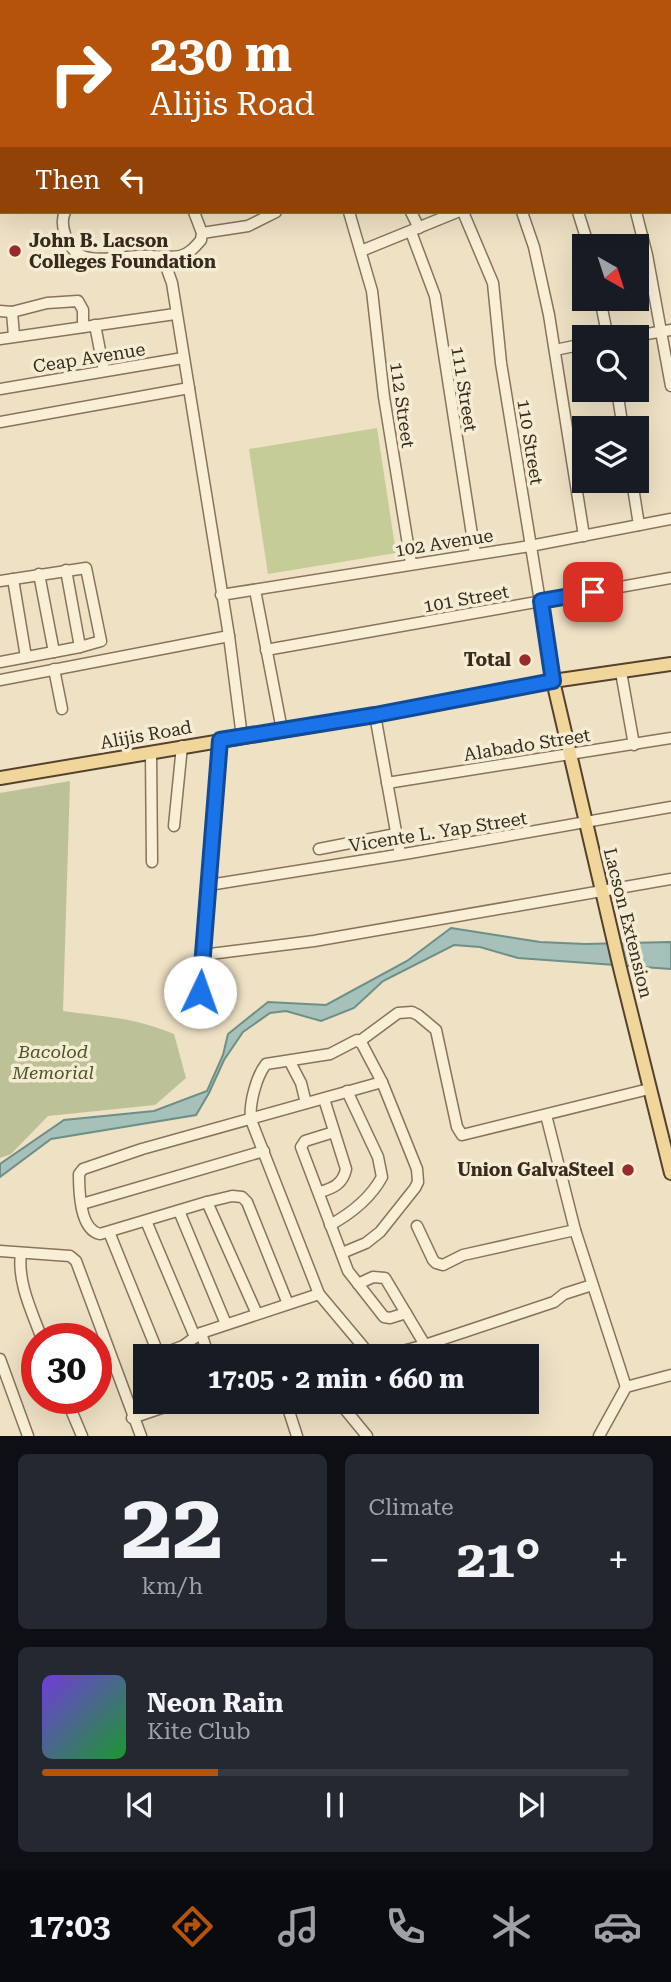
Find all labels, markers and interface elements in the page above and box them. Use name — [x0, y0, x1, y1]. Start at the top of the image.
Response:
text: 230 m — [150, 26, 292, 83]
icon: right — [35, 28, 126, 119]
text: Alijis Road — [150, 85, 315, 123]
icon: left — [114, 161, 152, 199]
text: Then — [35, 165, 100, 195]
place label: John B. Lacson Colleges Foundation — [29, 230, 216, 272]
north arrow — [572, 234, 649, 312]
map controls — [572, 234, 649, 493]
marker: John B. Lacson Colleges Foundation — [7, 243, 23, 259]
button: search — [572, 325, 649, 402]
street label: Ceap Avenue — [31, 338, 147, 377]
street label: 111 Street — [447, 345, 482, 434]
street label: 112 Street — [386, 361, 419, 449]
street label: 110 Street — [513, 398, 548, 487]
button: layers — [572, 416, 649, 493]
street label: 102 Avenue — [393, 524, 495, 561]
pin — [563, 562, 623, 622]
icon: arrive — [574, 573, 612, 611]
street label: 101 Street — [422, 581, 511, 616]
place label: Total — [464, 649, 511, 670]
marker: Total — [517, 652, 533, 668]
street label: Alijis Road — [98, 716, 194, 753]
street label: Alabado Street — [462, 724, 592, 765]
street label: Vicente L. Yap Street — [347, 807, 529, 856]
street label: Lacson Extension — [600, 846, 657, 1001]
position arrow — [163, 955, 237, 1029]
park label: Bacolod Memorial — [11, 1041, 94, 1083]
place label: Union GalvaSteel — [457, 1159, 614, 1180]
marker: Union GalvaSteel — [620, 1162, 636, 1178]
speed limit sign: 30 — [21, 1323, 112, 1414]
text: 17:05 · 2 min · 660 m — [208, 1364, 464, 1394]
text: 22 — [121, 1474, 223, 1580]
text: Climate — [369, 1494, 454, 1521]
text: 21° — [457, 1529, 541, 1590]
text: − — [369, 1538, 390, 1582]
text: + — [608, 1538, 629, 1582]
text: km/h — [141, 1573, 203, 1600]
text: Neon Rain — [147, 1688, 283, 1718]
text: Kite Club — [147, 1718, 251, 1745]
icon: previous — [121, 1786, 159, 1824]
icon: pause — [316, 1786, 354, 1824]
icon: next — [512, 1786, 550, 1824]
icon: directions — [168, 1902, 217, 1951]
icon: music — [274, 1902, 323, 1951]
icon: phone — [381, 1902, 430, 1951]
icon: climate — [487, 1902, 536, 1951]
icon: car — [593, 1902, 642, 1951]
text: 17:03 — [29, 1907, 110, 1945]

